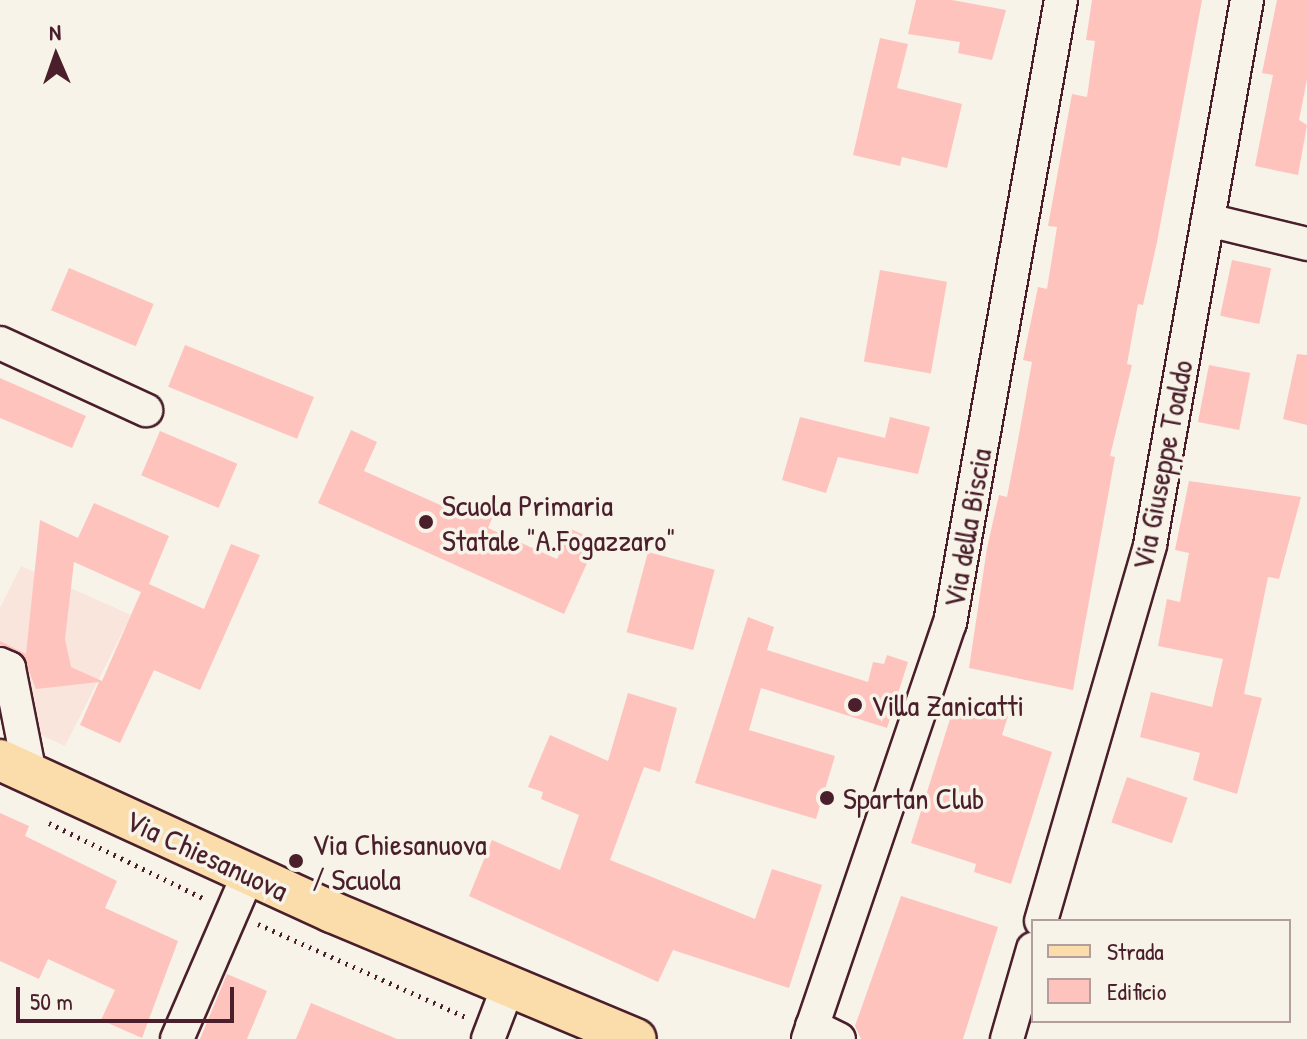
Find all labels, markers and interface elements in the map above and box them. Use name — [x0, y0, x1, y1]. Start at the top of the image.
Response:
north arrow — [16, 16, 96, 96]
text: N — [49, 17, 62, 47]
street label: Via Giuseppe Toaldo — [1124, 357, 1200, 573]
street label: Via della Biscia — [935, 446, 999, 610]
place label: Scuola Primaria Statale "A.Fogazzaro" — [442, 487, 676, 558]
marker: Scuola Primaria Statale "A.Fogazzaro" — [417, 513, 435, 531]
place label: Villa Zanicatti — [871, 687, 1024, 723]
marker: Villa Zanicatti — [846, 696, 864, 714]
place label: Spartan Club — [843, 780, 984, 816]
marker: Spartan Club — [818, 789, 836, 807]
street label: Via Chiesanuova — [120, 802, 294, 908]
place label: Via Chiesanuova / Scuola — [312, 826, 487, 896]
marker: Via Chiesanuova / Scuola — [287, 852, 305, 870]
legend — [1031, 919, 1291, 1023]
text: Strada — [1107, 935, 1164, 967]
scale bar — [20, 971, 238, 1021]
text: Edificio — [1107, 975, 1166, 1007]
text: 50 m — [30, 985, 73, 1017]

